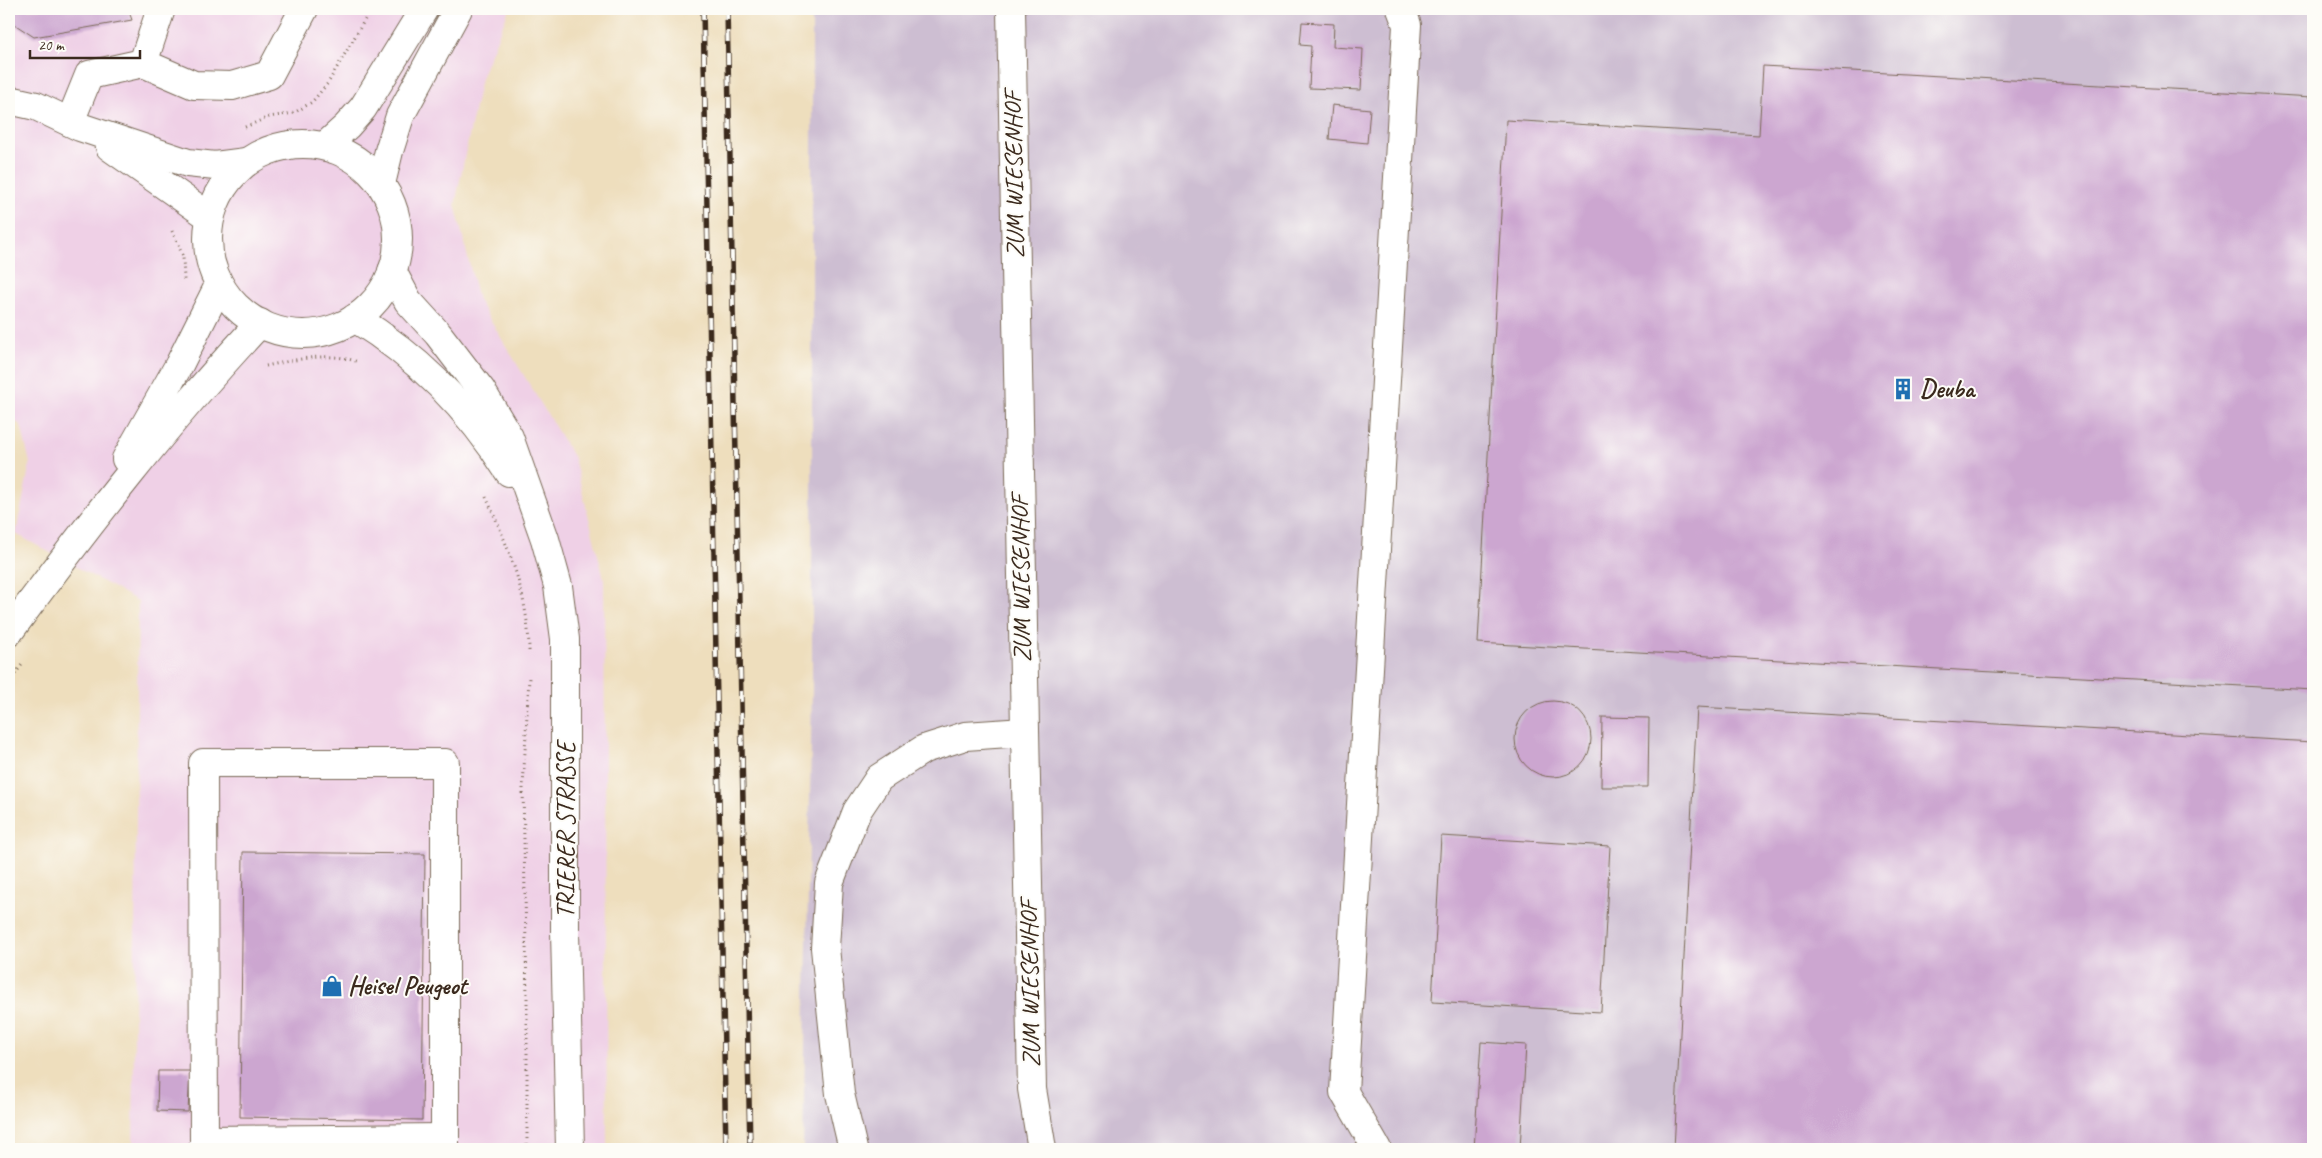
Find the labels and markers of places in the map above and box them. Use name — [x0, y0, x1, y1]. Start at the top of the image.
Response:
place label: Deuba — [1920, 373, 1977, 405]
building icon: Deuba — [1890, 376, 1916, 402]
place label: Heisel Peugeot — [348, 970, 470, 1002]
shop icon: Heisel Peugeot — [319, 973, 345, 999]

